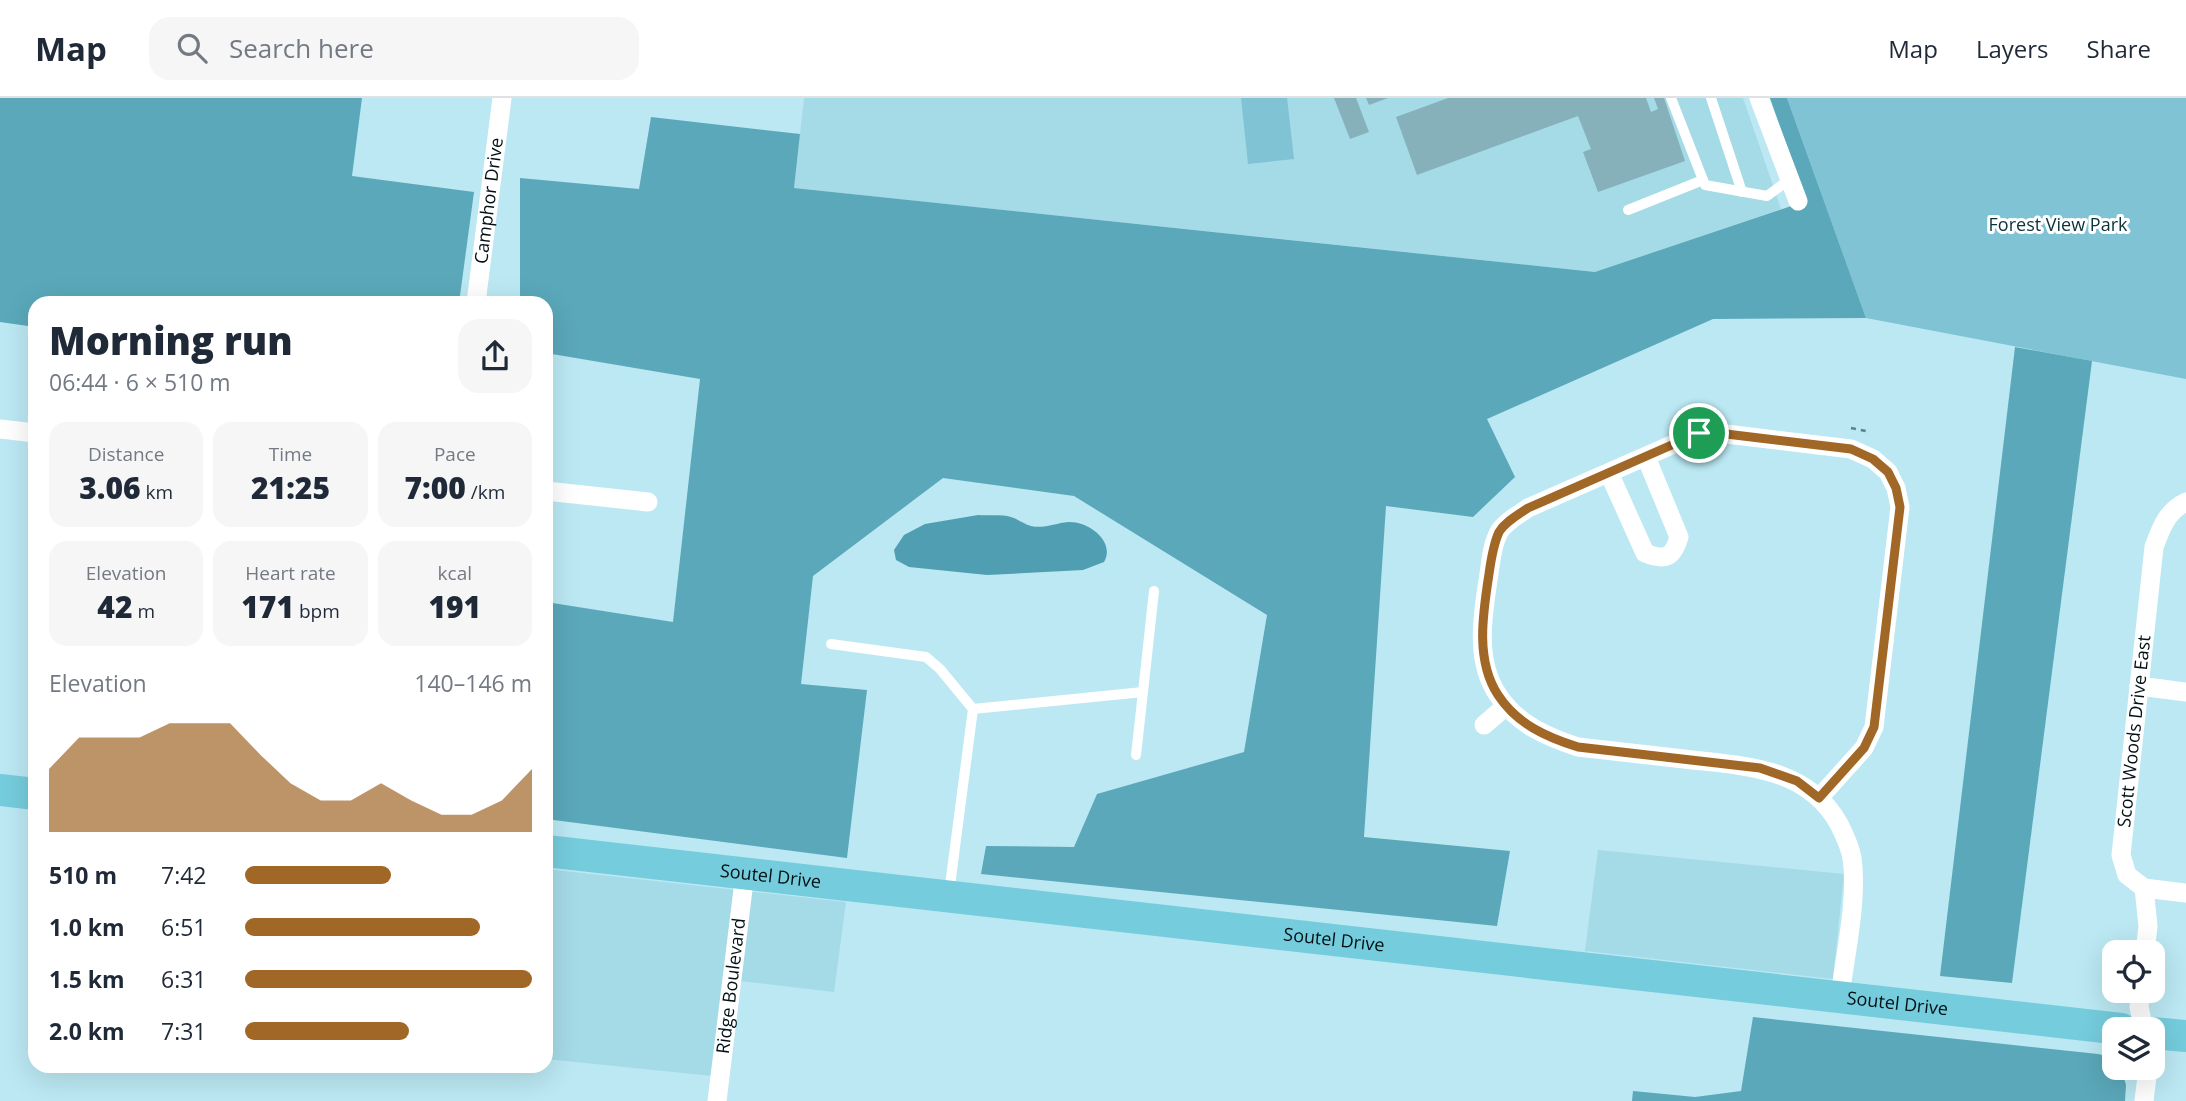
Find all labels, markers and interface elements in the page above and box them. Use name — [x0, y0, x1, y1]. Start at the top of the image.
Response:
search box — [149, 17, 639, 80]
text: Map — [35, 26, 107, 71]
icon: search — [173, 29, 211, 67]
text: Search here — [229, 30, 374, 66]
text: Map — [1888, 32, 1938, 65]
text: Layers — [1976, 32, 2049, 65]
text: Share — [2087, 32, 2151, 65]
street label: Camphor Drive — [468, 136, 508, 265]
park label: Forest View Park — [1989, 212, 2128, 236]
text: Morning run — [49, 314, 293, 366]
button: share — [458, 319, 532, 393]
text: 06:44 · 6 × 510 m — [49, 366, 231, 398]
pin — [1669, 403, 1729, 463]
icon: arrive — [1680, 414, 1718, 452]
text: Distance — [88, 441, 164, 467]
text: Time — [269, 441, 312, 467]
text: Pace — [434, 441, 476, 467]
text: 3.06 — [79, 467, 141, 508]
text: 21:25 — [251, 467, 330, 508]
text: 7:00 — [404, 467, 466, 508]
text: km — [141, 479, 173, 505]
text: /km — [466, 479, 505, 505]
text: Elevation — [86, 560, 167, 586]
text: Heart rate — [245, 560, 336, 586]
text: kcal — [438, 560, 472, 586]
text: 42 — [97, 586, 132, 627]
text: 171 — [241, 586, 294, 627]
text: 191 — [428, 586, 481, 627]
text: m — [132, 598, 155, 624]
text: bpm — [294, 598, 340, 624]
street label: Scott Woods Drive East — [2111, 634, 2155, 829]
text: Elevation — [49, 667, 147, 699]
text: 140–146 m — [414, 667, 532, 699]
street label: Soutel Drive — [719, 858, 823, 893]
text: 510 m — [49, 859, 117, 891]
text: 7:42 — [161, 859, 207, 891]
text: 1.0 km — [49, 911, 125, 943]
text: 6:51 — [161, 911, 207, 943]
street label: Ridge Boulevard — [710, 916, 750, 1055]
street label: Soutel Drive — [1282, 921, 1386, 957]
map controls — [2102, 940, 2165, 1080]
button: locate — [2102, 940, 2165, 1003]
text: 1.5 km — [49, 963, 125, 995]
text: 6:31 — [161, 963, 207, 995]
street label: Soutel Drive — [1846, 985, 1949, 1020]
text: 2.0 km — [49, 1015, 125, 1047]
text: 7:31 — [161, 1015, 207, 1047]
button: layers — [2102, 1017, 2165, 1080]

